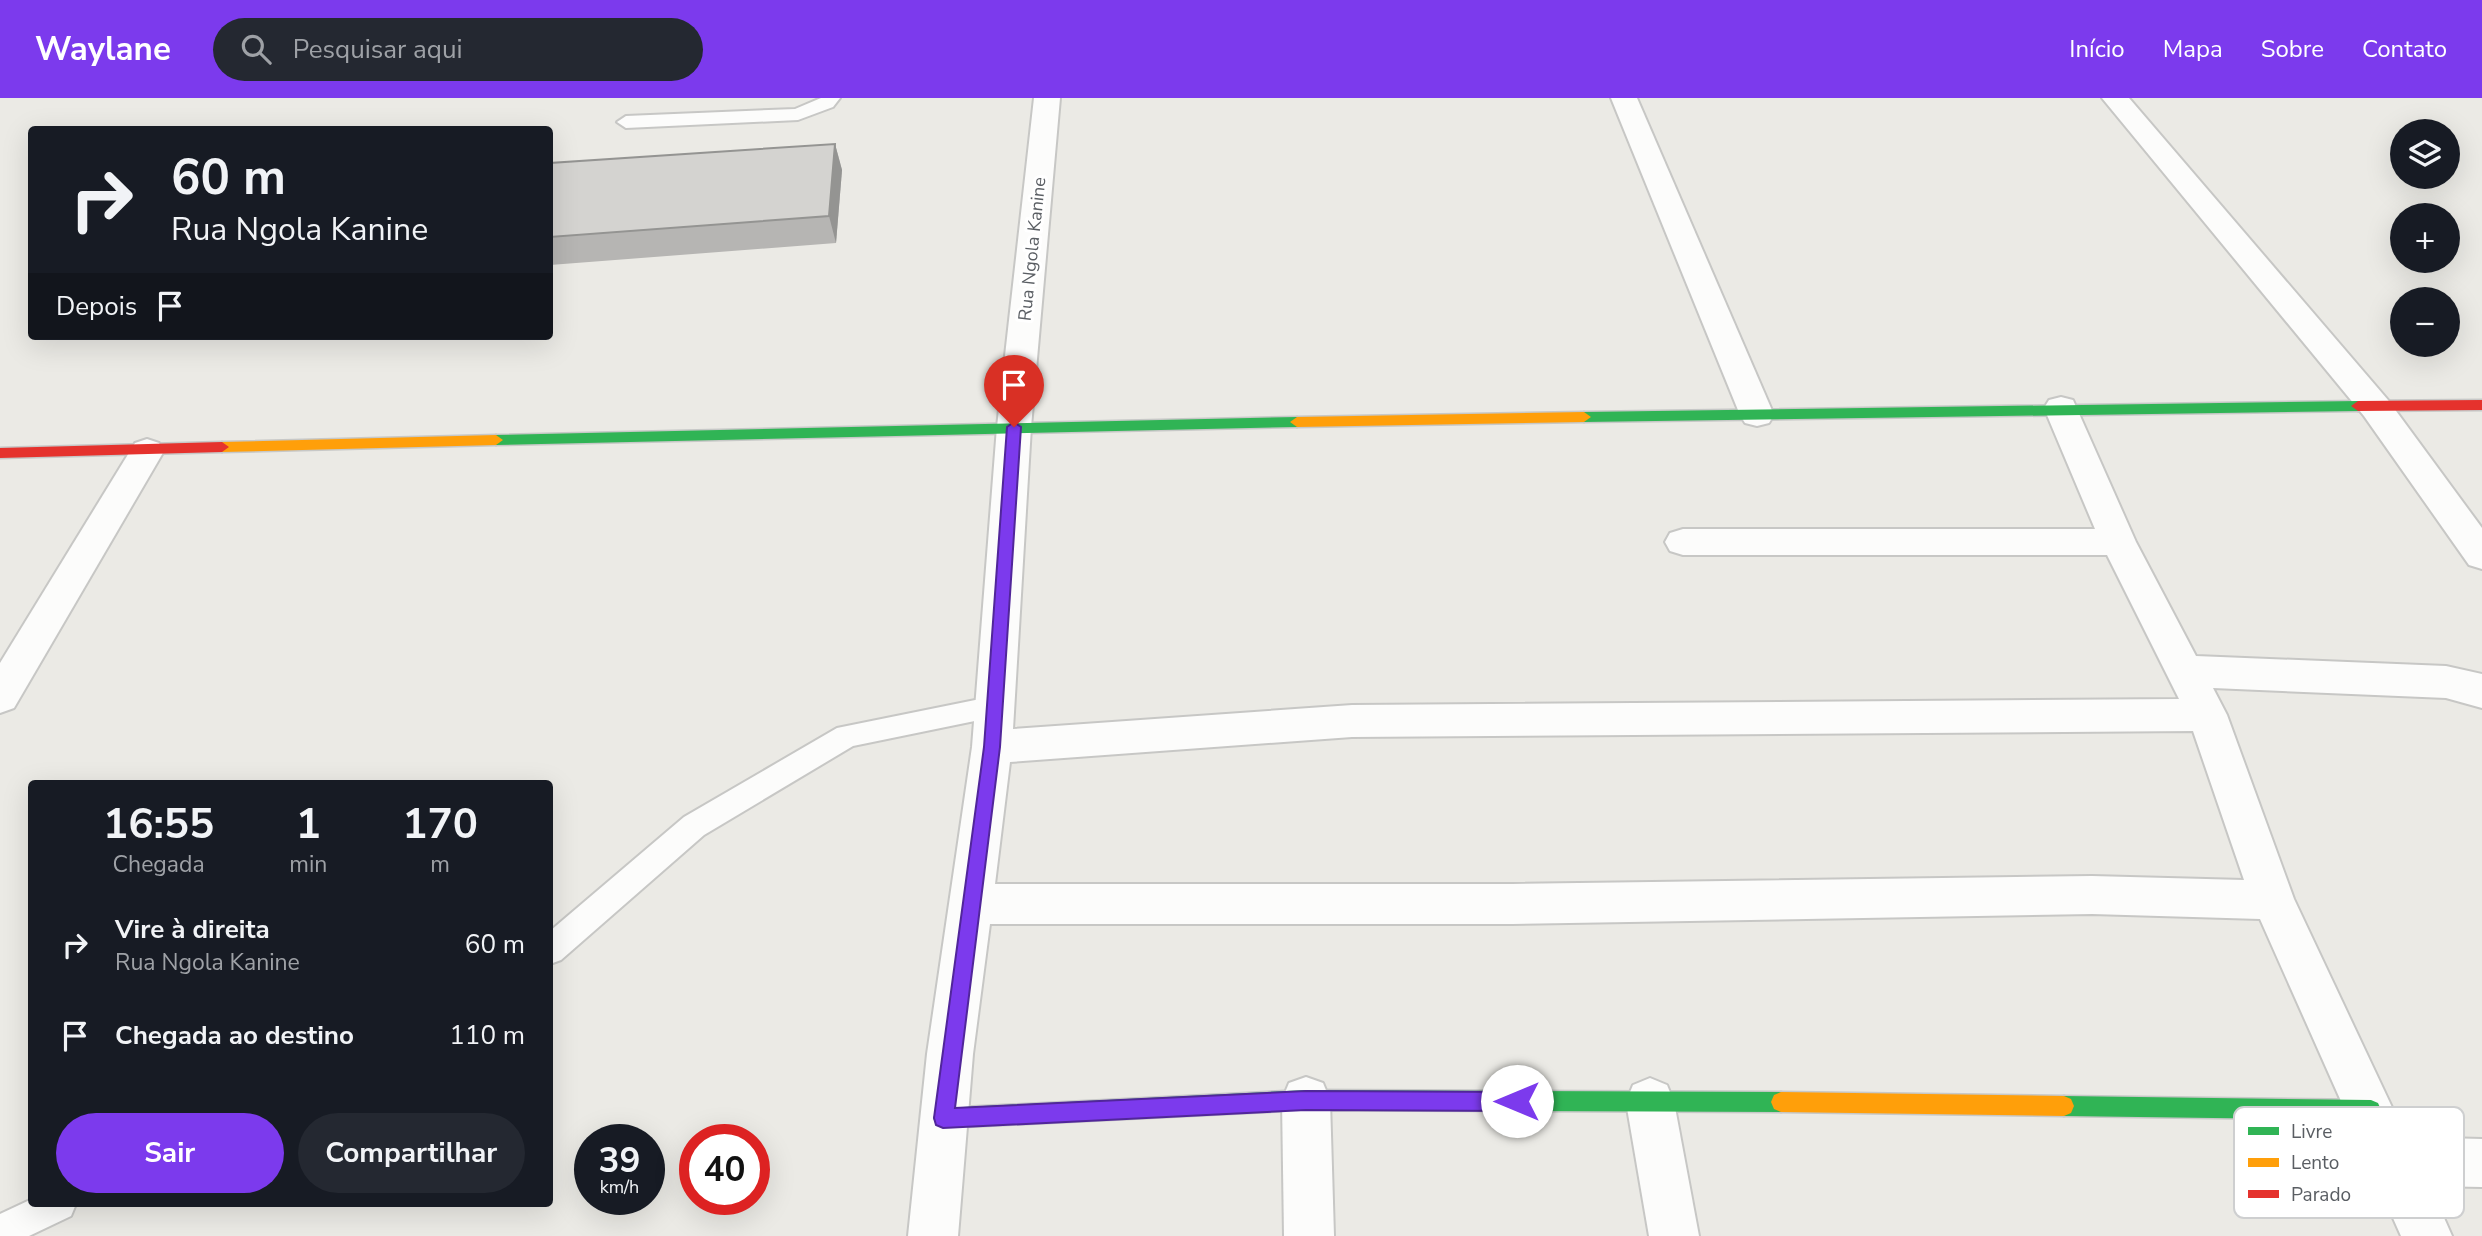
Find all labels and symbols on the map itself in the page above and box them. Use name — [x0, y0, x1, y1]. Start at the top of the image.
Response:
street label: Rua Ngola Kanine — [1013, 176, 1051, 322]
pin — [984, 355, 1044, 427]
position arrow — [1480, 1064, 1554, 1138]
legend — [2234, 1107, 2464, 1218]
text: Livre — [2291, 1119, 2332, 1145]
speed limit sign: 40 — [679, 1124, 770, 1215]
text: Lento — [2291, 1150, 2339, 1176]
text: Parado — [2291, 1182, 2351, 1208]

